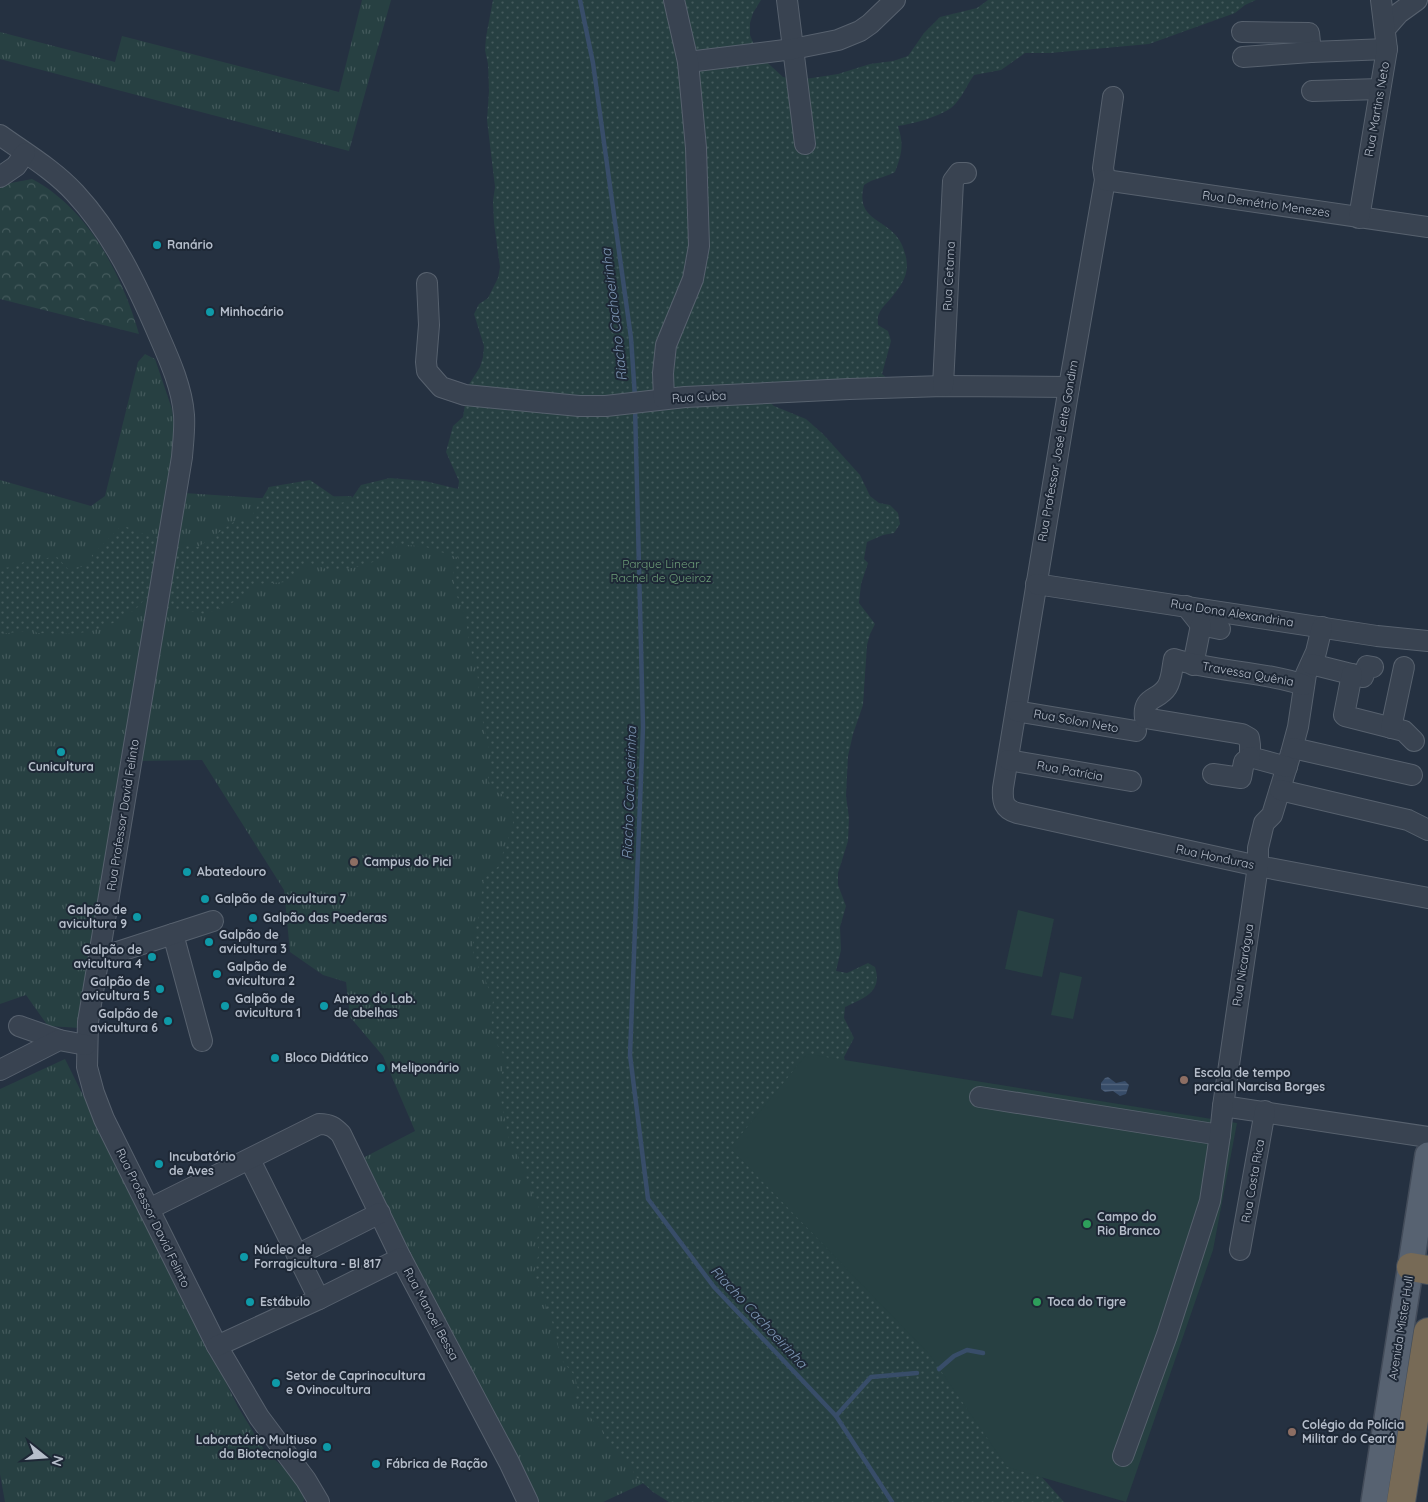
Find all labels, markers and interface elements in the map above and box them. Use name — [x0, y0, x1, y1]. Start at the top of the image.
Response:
street label: Rua Martins Neto — [1361, 60, 1392, 158]
street label: Rua Demétrio Menezes — [1201, 187, 1331, 220]
place label: Ranário — [167, 237, 214, 252]
marker: Ranário — [151, 239, 163, 251]
street label: Rua Cetama — [939, 241, 958, 311]
water label: Riacho Cachoeirinha — [597, 246, 631, 382]
place label: Minhocário — [220, 304, 284, 319]
marker: Minhocário — [204, 306, 216, 318]
street label: Rua Professor José Leite Gondim — [1034, 359, 1081, 543]
street label: Rua Cuba — [671, 388, 727, 405]
park label: Parque Linear Rachel de Queiroz — [610, 556, 712, 585]
street label: Rua Dona Alexandrina — [1169, 595, 1295, 630]
street label: Travessa Quênia — [1201, 658, 1295, 689]
street label: Rua Solon Neto — [1032, 706, 1120, 735]
water label: Riacho Cachoeirinha — [618, 724, 640, 860]
street label: Rua Professor David Felinto — [103, 738, 142, 892]
marker: Cunicultura — [55, 746, 67, 758]
street label: Rua Patrícia — [1036, 757, 1104, 784]
place label: Cunicultura — [28, 759, 94, 774]
street label: Rua Honduras — [1175, 841, 1256, 872]
place label: Campus do Pici — [364, 854, 452, 869]
marker: Campus do Pici — [348, 856, 360, 868]
place label: Abatedouro — [197, 864, 267, 879]
marker: Abatedouro — [181, 866, 193, 878]
place label: Galpão de avicultura 7 — [215, 891, 347, 906]
marker: Galpão de avicultura 7 — [199, 893, 211, 905]
place label: Galpão de avicultura 9 — [59, 902, 127, 931]
place label: Galpão das Poederas — [263, 910, 387, 925]
marker: Galpão de avicultura 9 — [131, 911, 143, 923]
marker: Galpão das Poederas — [247, 912, 259, 924]
street label: Rua Nicarágua — [1229, 923, 1256, 1007]
place label: Galpão de avicultura 3 — [219, 927, 287, 956]
marker: Galpão de avicultura 3 — [203, 936, 215, 948]
place label: Galpão de avicultura 4 — [74, 942, 142, 971]
marker: Galpão de avicultura 4 — [146, 951, 158, 963]
place label: Galpão de avicultura 2 — [227, 959, 295, 988]
marker: Galpão de avicultura 2 — [211, 968, 223, 980]
place label: Galpão de avicultura 5 — [82, 974, 150, 1003]
marker: Galpão de avicultura 5 — [154, 983, 166, 995]
place label: Galpão de avicultura 1 — [235, 991, 301, 1020]
place label: Anexo do Lab. de abelhas — [334, 991, 416, 1020]
marker: Galpão de avicultura 1 — [219, 1000, 231, 1012]
marker: Anexo do Lab. de abelhas — [318, 1000, 330, 1012]
place label: Galpão de avicultura 6 — [90, 1006, 158, 1035]
marker: Galpão de avicultura 6 — [162, 1015, 174, 1027]
place label: Bloco Didático — [285, 1050, 369, 1065]
marker: Bloco Didático — [269, 1052, 281, 1064]
place label: Meliponário — [391, 1060, 460, 1075]
marker: Meliponário — [375, 1062, 387, 1074]
place label: Escola de tempo parcial Narcisa Borges — [1194, 1065, 1325, 1094]
marker: Escola de tempo parcial Narcisa Borges — [1178, 1074, 1190, 1086]
street label: Rua Costa Rica — [1238, 1138, 1267, 1224]
street label: Rua Professor David Felinto — [113, 1146, 194, 1290]
place label: Incubatório de Aves — [169, 1149, 236, 1178]
marker: Incubatório de Aves — [153, 1158, 165, 1170]
place label: Campo do Rio Branco — [1097, 1209, 1161, 1238]
marker: Campo do Rio Branco — [1081, 1218, 1093, 1230]
place label: Núcleo de Forragicultura - Bl 817 — [254, 1242, 382, 1271]
marker: Núcleo de Forragicultura - Bl 817 — [238, 1251, 250, 1263]
water label: Riacho Cachoeirinha — [707, 1262, 812, 1373]
street label: Rua Manoel Bessa — [401, 1265, 462, 1363]
street label: Avenida Mister Hull — [1385, 1275, 1416, 1381]
place label: Estábulo — [260, 1294, 311, 1309]
place label: Toca do Tigre — [1047, 1294, 1126, 1309]
marker: Estábulo — [244, 1296, 256, 1308]
marker: Toca do Tigre — [1031, 1296, 1043, 1308]
place label: Setor de Caprinocultura e Ovinocultura — [286, 1368, 425, 1397]
marker: Setor de Caprinocultura e Ovinocultura — [270, 1377, 282, 1389]
place label: Colégio da Polícia Militar do Ceará — [1302, 1417, 1404, 1446]
marker: Colégio da Polícia Militar do Ceará — [1286, 1426, 1298, 1438]
north arrow — [20, 1432, 70, 1482]
place label: Laboratório Multiuso da Biotecnologia — [196, 1432, 318, 1461]
marker: Laboratório Multiuso da Biotecnologia — [321, 1441, 333, 1453]
text: N — [47, 1453, 68, 1468]
place label: Fábrica de Ração — [386, 1456, 488, 1471]
marker: Fábrica de Ração — [370, 1458, 382, 1470]

